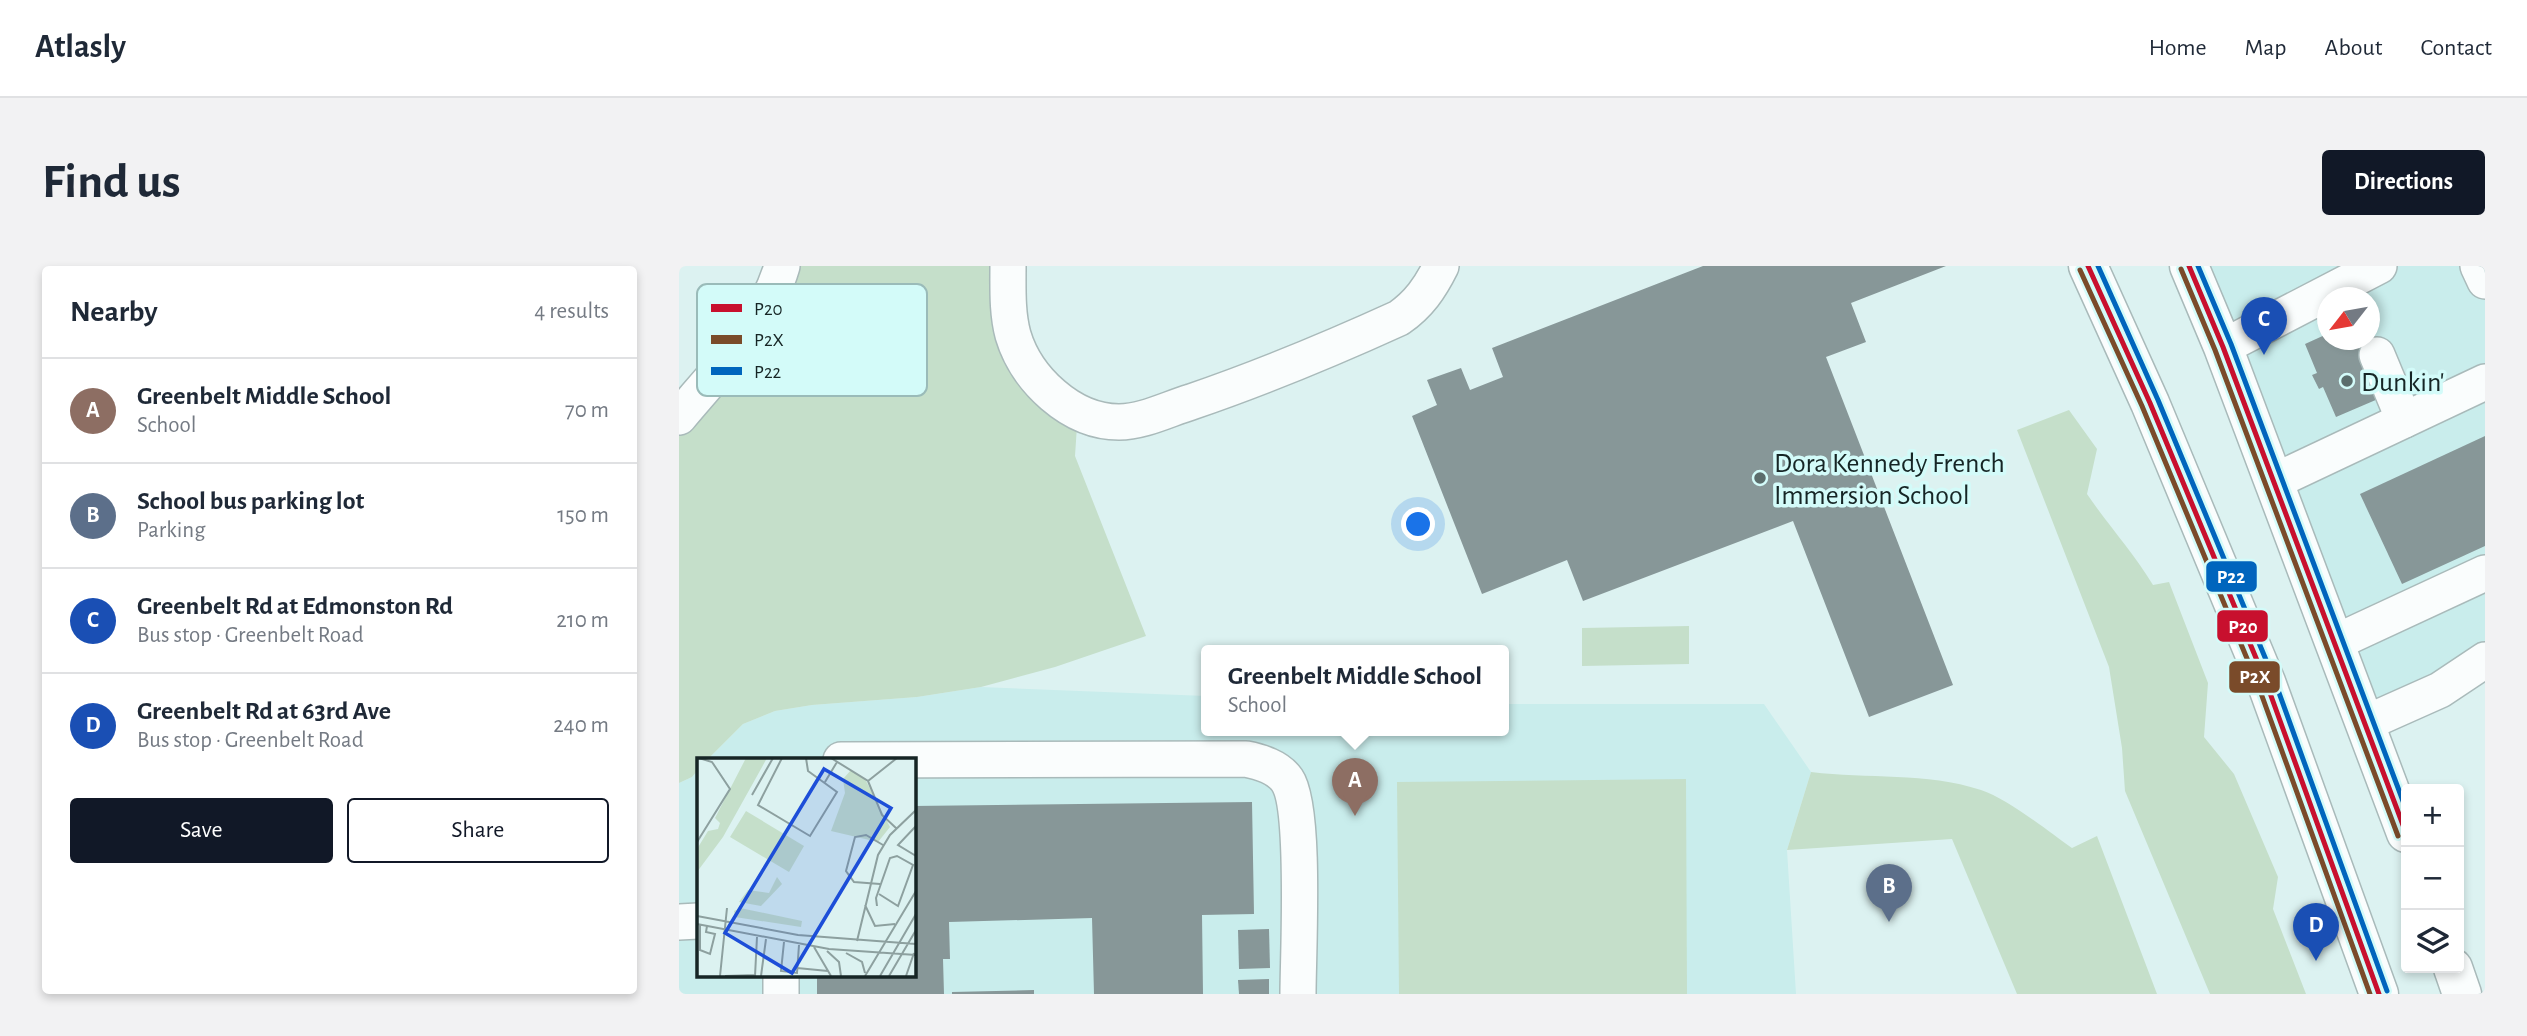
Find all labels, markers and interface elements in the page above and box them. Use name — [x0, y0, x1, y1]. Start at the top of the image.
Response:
text: Atlasly — [35, 31, 126, 64]
text: Home — [2149, 36, 2207, 60]
text: Map — [2245, 36, 2287, 60]
text: About — [2325, 36, 2382, 60]
text: Contact — [2420, 36, 2492, 60]
button: Directions — [2322, 150, 2485, 215]
text: Find us — [42, 158, 181, 207]
legend — [697, 284, 927, 396]
north arrow — [2317, 287, 2380, 350]
text: Nearby — [70, 297, 158, 327]
pin: C — [2241, 297, 2287, 355]
text: 4 results — [534, 300, 609, 323]
text: P20 — [754, 300, 783, 319]
text: P2X — [754, 331, 784, 350]
text: P22 — [754, 363, 782, 382]
place label: Dunkin' — [2361, 369, 2444, 397]
marker: Dunkin' — [2339, 373, 2355, 389]
text: Greenbelt Middle School — [137, 383, 391, 409]
text: A — [86, 399, 100, 422]
text: 70 m — [565, 399, 609, 422]
text: School — [137, 414, 196, 437]
place label: Dora Kennedy French Immersion School — [1774, 450, 2005, 510]
marker: Dora Kennedy French Immersion School — [1752, 470, 1768, 486]
text: School bus parking lot — [137, 488, 364, 514]
text: B — [86, 504, 100, 527]
text: 150 m — [557, 504, 609, 527]
your location — [1401, 507, 1435, 541]
text: Parking — [137, 519, 205, 542]
line badge: P22 — [2205, 560, 2258, 593]
text: P22 — [2217, 568, 2245, 587]
text: Greenbelt Rd at Edmonston Rd — [137, 593, 453, 619]
text: C — [87, 609, 99, 632]
text: 210 m — [556, 609, 609, 632]
line badge: P20 — [2216, 609, 2269, 643]
text: P20 — [2228, 618, 2258, 637]
text: Bus stop · Greenbelt Road — [137, 624, 364, 647]
popup — [1201, 645, 1509, 736]
line badge: P2X — [2228, 660, 2281, 694]
text: Greenbelt Middle School — [1228, 663, 1482, 689]
text: P2X — [2239, 668, 2271, 687]
text: School — [1228, 694, 1287, 717]
text: Greenbelt Rd at 63rd Ave — [137, 698, 391, 724]
text: D — [85, 714, 101, 737]
text: 240 m — [553, 714, 609, 737]
text: Bus stop · Greenbelt Road — [137, 729, 364, 752]
inset map — [697, 758, 915, 976]
pin: A — [1332, 758, 1378, 816]
map controls — [2401, 784, 2464, 973]
button: + — [2401, 784, 2464, 847]
button: Save — [70, 798, 333, 863]
button: Share — [347, 798, 609, 863]
button: − — [2401, 847, 2464, 910]
pin: B — [1866, 864, 1912, 922]
pin: D — [2293, 903, 2339, 961]
button: layers — [2401, 910, 2464, 973]

